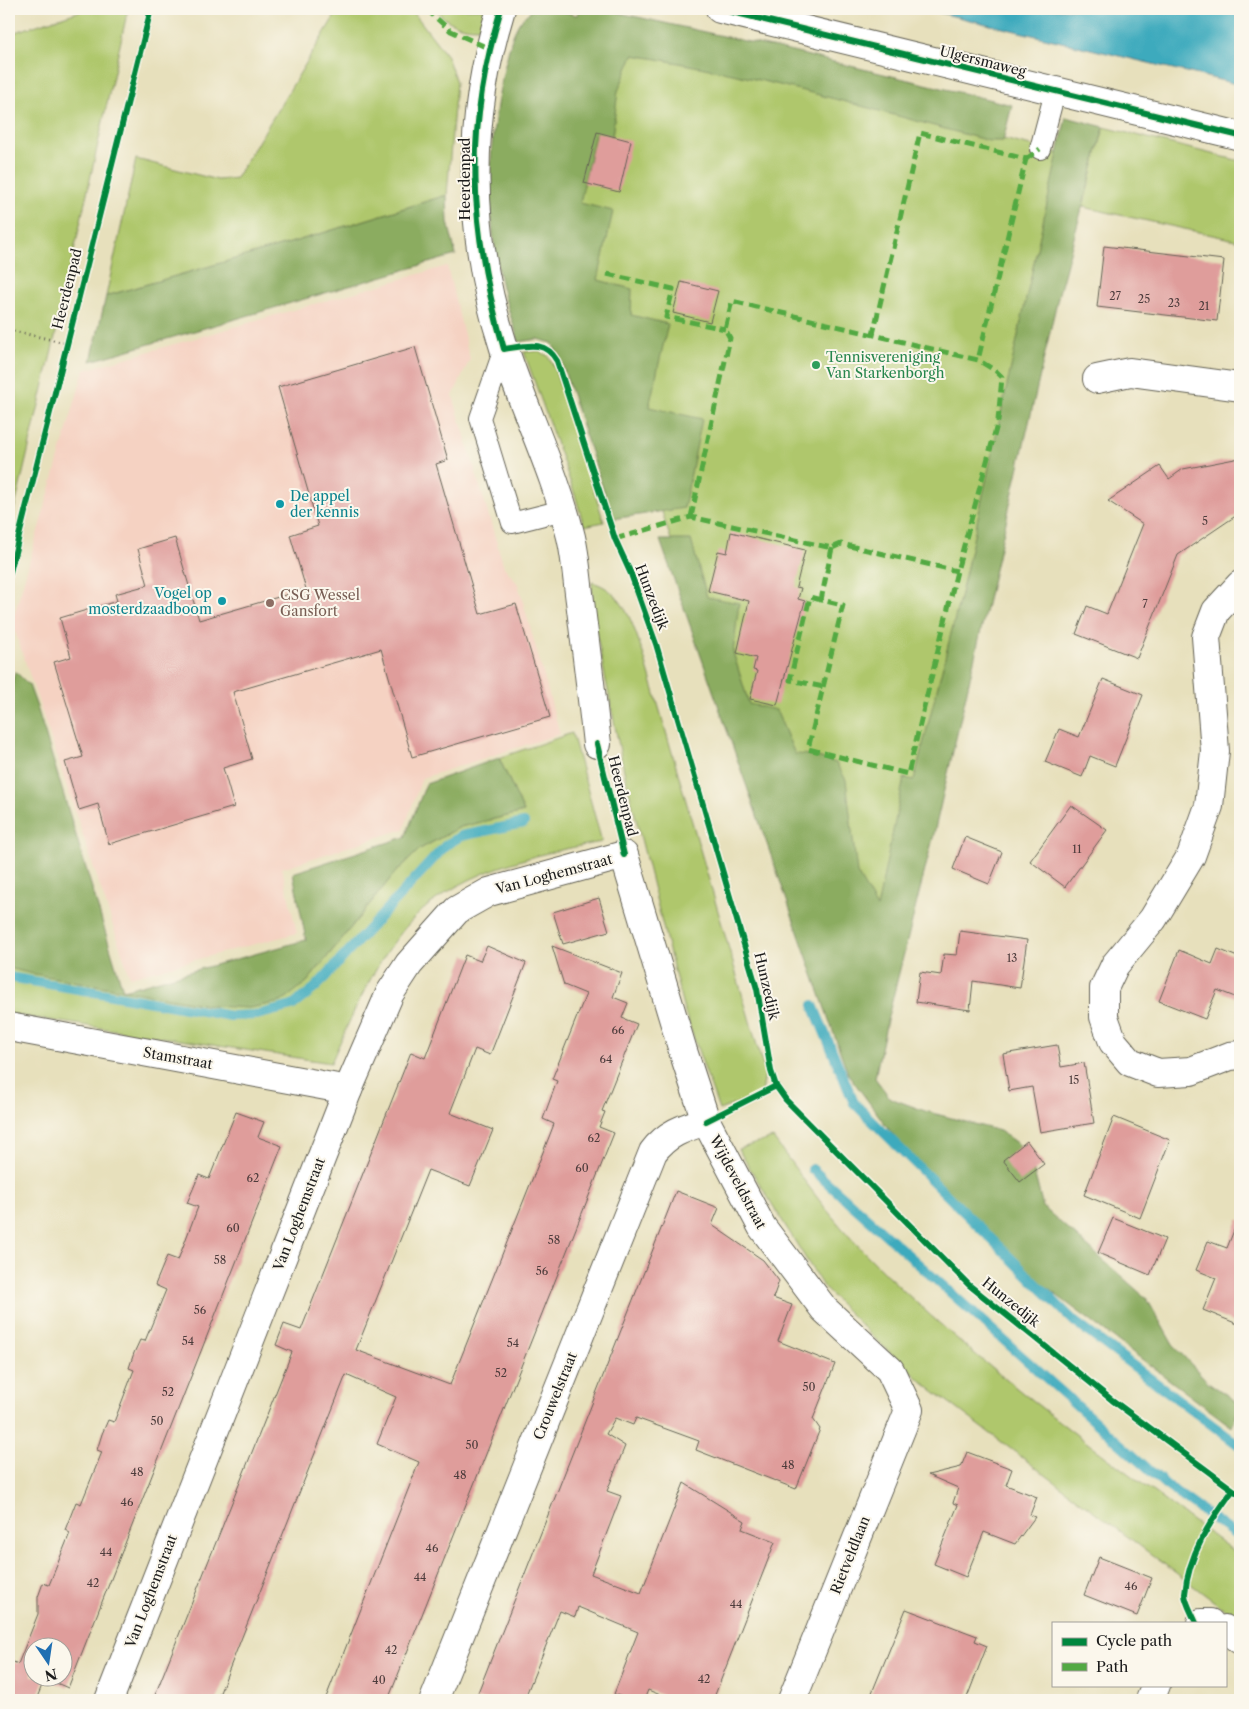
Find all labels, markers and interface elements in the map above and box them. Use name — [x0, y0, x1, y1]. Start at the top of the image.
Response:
street label: Ulgersmaweg — [938, 42, 1029, 81]
street label: Heerdenpad — [456, 137, 474, 220]
street label: Heerdenpad — [48, 246, 86, 331]
house number: 27 — [1109, 289, 1121, 303]
house number: 25 — [1138, 292, 1150, 306]
house number: 23 — [1168, 296, 1180, 310]
house number: 21 — [1199, 299, 1210, 313]
place label: Tennisvereniging Van Starkenborgh — [825, 348, 945, 382]
marker: Tennisvereniging Van Starkenborgh — [810, 359, 822, 371]
place label: De appel der kennis — [290, 487, 359, 521]
marker: De appel der kennis — [274, 498, 286, 510]
house number: 5 — [1202, 514, 1208, 528]
street label: Hunzedijk — [631, 562, 673, 633]
place label: Vogel op mosterdzaadboom — [88, 584, 212, 618]
place label: CSG Wessel Gansfort — [280, 586, 360, 620]
marker: Vogel op mosterdzaadboom — [216, 595, 228, 607]
marker: CSG Wessel Gansfort — [264, 597, 276, 609]
house number: 7 — [1142, 597, 1148, 611]
street label: Heerdenpad — [604, 754, 642, 839]
house number: 11 — [1072, 842, 1082, 856]
street label: Van Loghemstraat — [493, 850, 614, 898]
street label: Hunzedijk — [750, 950, 784, 1023]
house number: 13 — [1007, 951, 1017, 965]
house number: 66 — [612, 1023, 625, 1037]
street label: Stamstraat — [142, 1043, 214, 1073]
house number: 64 — [600, 1052, 612, 1066]
house number: 15 — [1069, 1073, 1079, 1087]
house number: 62 — [588, 1131, 600, 1145]
street label: Wijdeveldstraat — [705, 1131, 770, 1232]
street label: Van Loghemstraat — [269, 1155, 329, 1274]
house number: 60 — [575, 1161, 589, 1175]
house number: 62 — [247, 1171, 259, 1185]
house number: 60 — [226, 1221, 240, 1235]
house number: 58 — [548, 1233, 560, 1247]
house number: 58 — [214, 1253, 226, 1267]
house number: 56 — [536, 1264, 549, 1278]
street label: Hunzedijk — [978, 1273, 1044, 1331]
house number: 56 — [194, 1303, 207, 1317]
house number: 54 — [182, 1334, 194, 1348]
house number: 54 — [507, 1336, 519, 1350]
street label: Crouwelstraat — [529, 1349, 581, 1443]
house number: 52 — [495, 1366, 507, 1380]
house number: 50 — [803, 1380, 815, 1394]
house number: 52 — [162, 1385, 174, 1399]
house number: 50 — [151, 1414, 163, 1428]
house number: 50 — [466, 1438, 478, 1452]
house number: 48 — [782, 1458, 794, 1472]
house number: 48 — [131, 1465, 143, 1479]
house number: 48 — [454, 1468, 466, 1482]
house number: 46 — [121, 1495, 134, 1509]
street label: Rietveldlaan — [826, 1513, 874, 1597]
street label: Van Loghemstraat — [121, 1532, 181, 1651]
house number: 46 — [426, 1541, 439, 1555]
house number: 44 — [100, 1545, 112, 1559]
house number: 44 — [414, 1570, 426, 1584]
house number: 42 — [87, 1576, 99, 1590]
house number: 46 — [1125, 1579, 1138, 1593]
house number: 44 — [730, 1597, 742, 1611]
legend — [1052, 1622, 1226, 1686]
text: Cycle path — [1096, 1631, 1173, 1650]
north arrow — [22, 1636, 72, 1686]
house number: 42 — [385, 1643, 397, 1657]
text: Path — [1096, 1657, 1129, 1676]
text: N — [43, 1665, 59, 1685]
house number: 42 — [698, 1672, 710, 1686]
house number: 40 — [372, 1673, 386, 1687]

